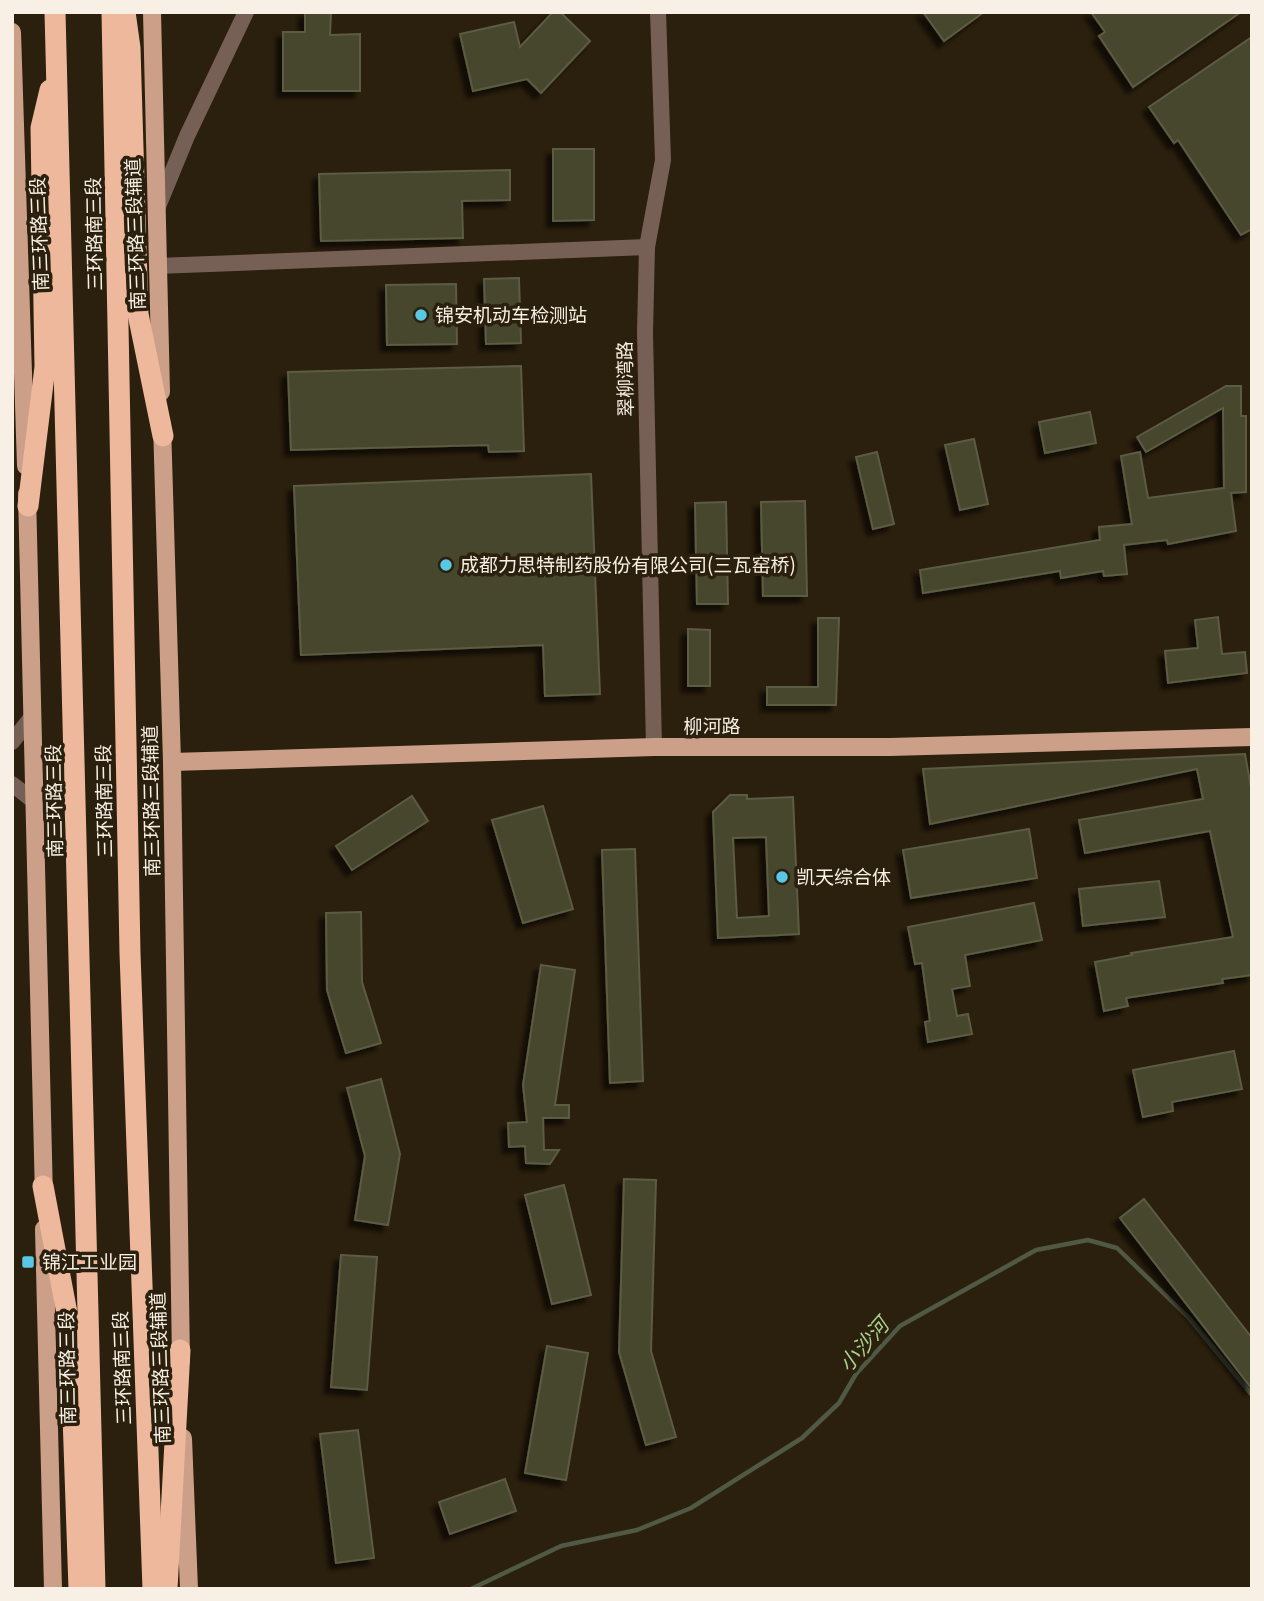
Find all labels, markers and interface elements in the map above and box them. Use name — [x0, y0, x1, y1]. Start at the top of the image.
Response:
street label: 南三环路三段辅道 — [117, 158, 150, 310]
street label: 南三环路三段 — [22, 177, 53, 291]
street label: 三环路南三段 — [78, 177, 107, 291]
place label: 锦安机动车检测站 — [435, 300, 587, 327]
marker: 锦安机动车检测站 — [413, 307, 429, 323]
street label: 翠柳湾路 — [609, 341, 638, 417]
place label: 成都力思特制药股份有限公司(三瓦窑桥) — [460, 550, 796, 577]
marker: 成都力思特制药股份有限公司(三瓦窑桥) — [438, 557, 454, 573]
street label: 柳河路 — [683, 711, 741, 738]
street label: 南三环路三段辅道 — [135, 725, 164, 877]
street label: 南三环路三段 — [38, 744, 67, 858]
street label: 三环路南三段 — [88, 744, 117, 858]
place label: 凯天综合体 — [796, 862, 891, 889]
marker: 凯天综合体 — [774, 869, 790, 885]
place label: 锦江工业园 — [42, 1247, 137, 1274]
marker: 锦江工业园 — [20, 1254, 36, 1270]
street label: 南三环路三段辅道 — [142, 1292, 175, 1444]
water label: 小沙河 — [831, 1307, 897, 1377]
street label: 南三环路三段 — [51, 1311, 80, 1425]
street label: 三环路南三段 — [105, 1311, 136, 1425]

